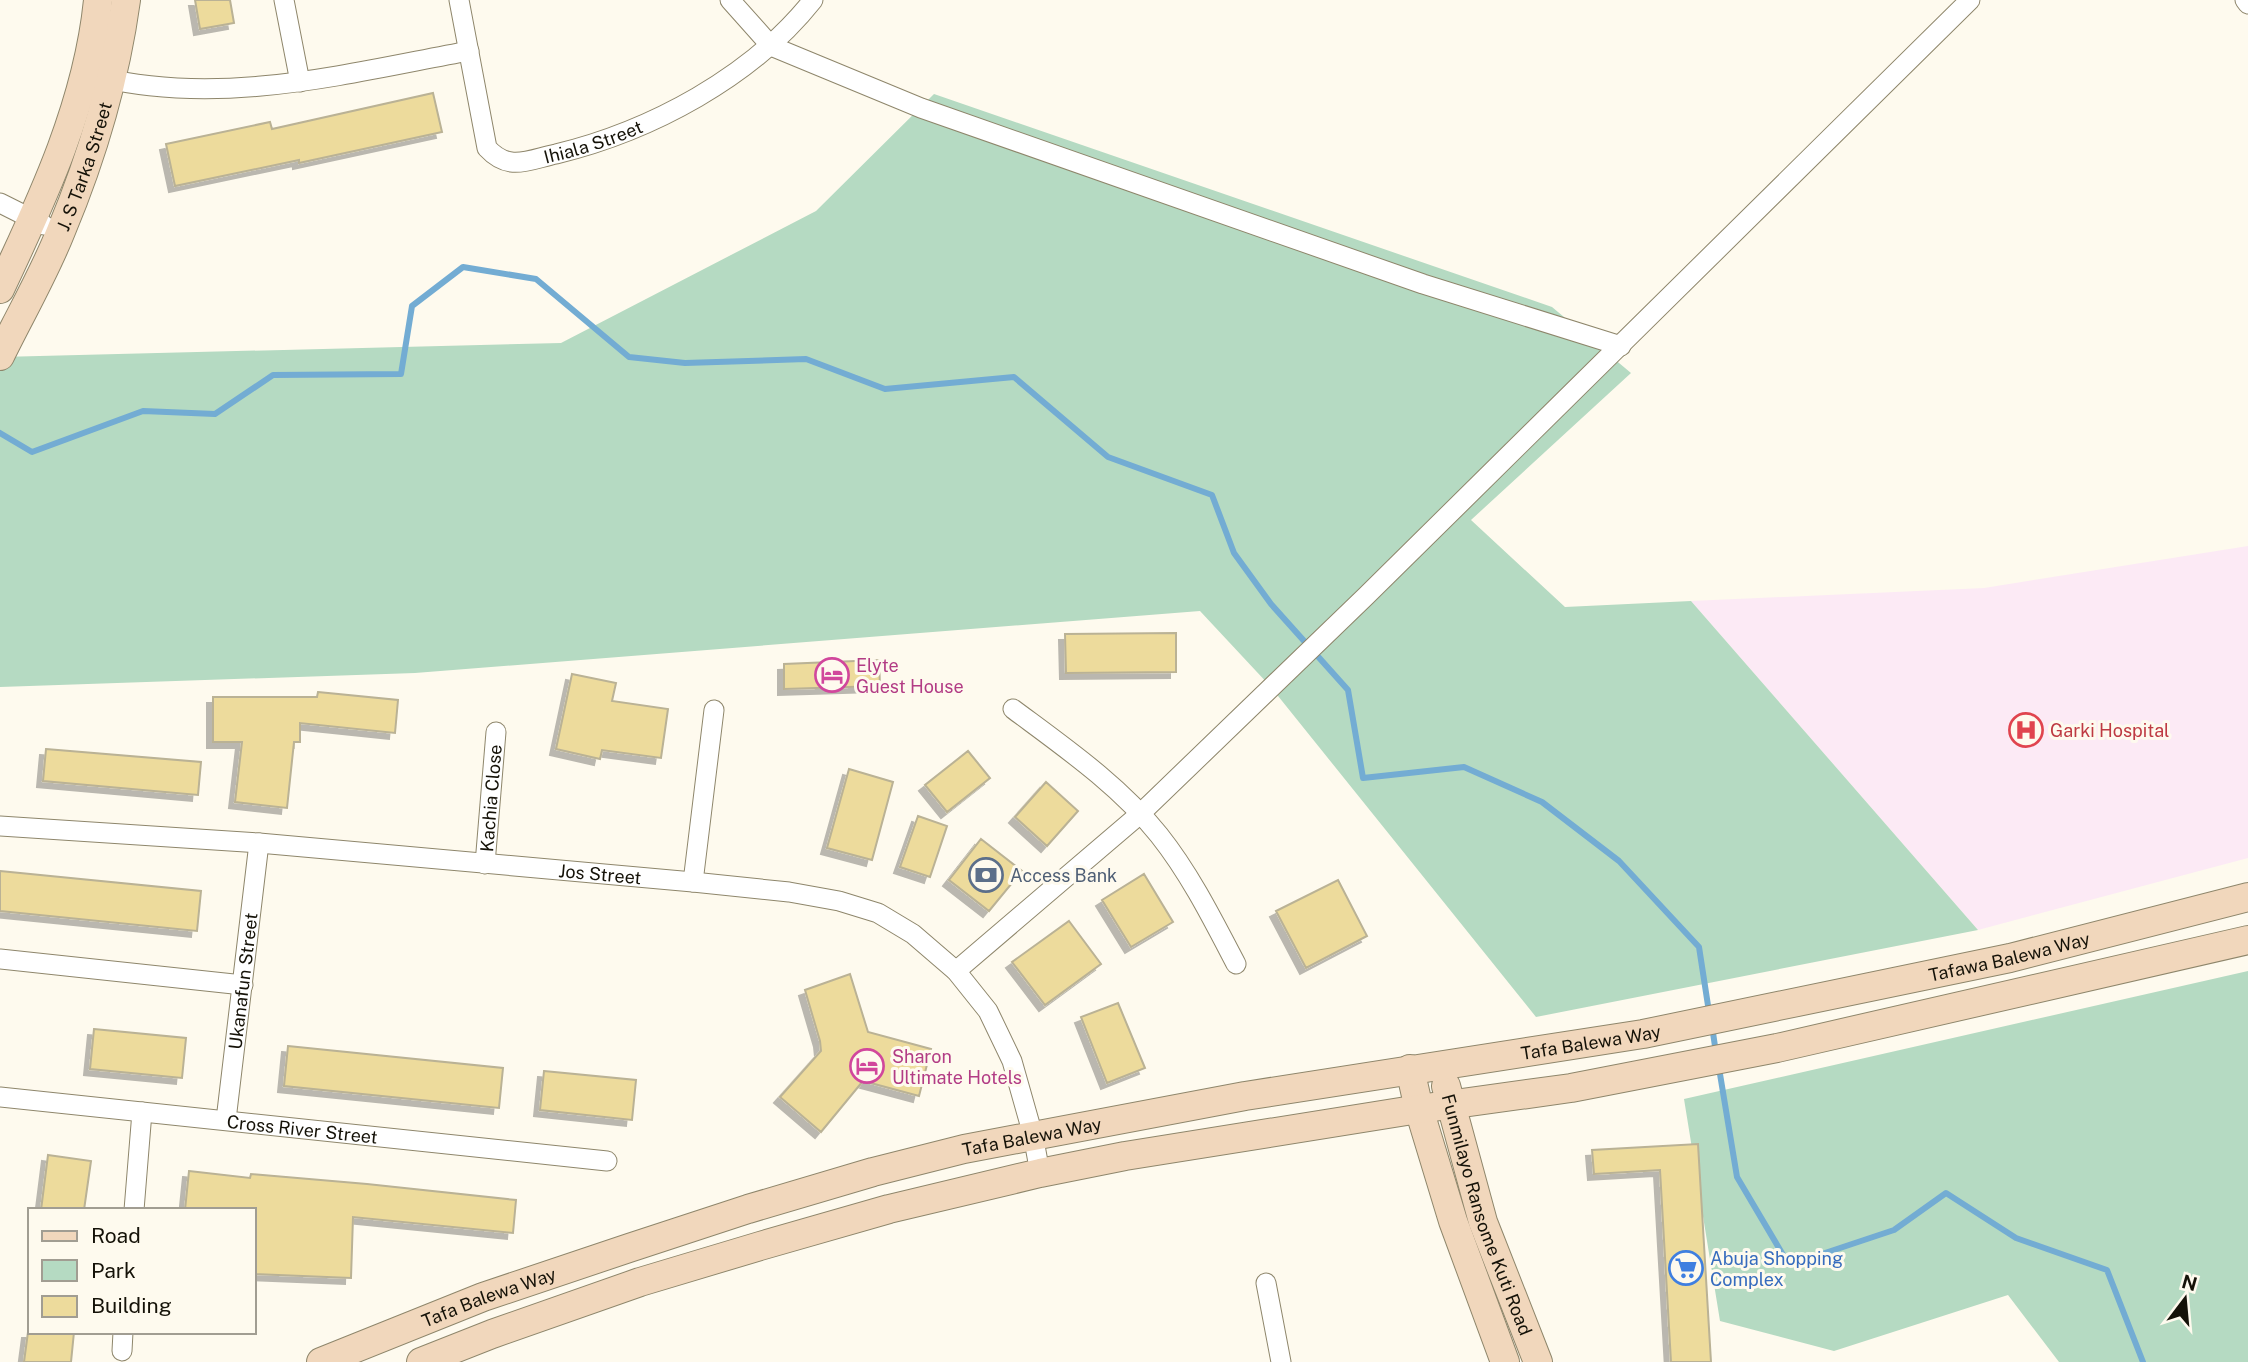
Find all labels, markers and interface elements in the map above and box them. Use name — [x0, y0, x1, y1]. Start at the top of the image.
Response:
street label: J. S Tarka Street — [52, 99, 115, 234]
street label: Ihiala Street — [541, 116, 646, 167]
place label: Elyte Guest House — [856, 655, 964, 697]
hotel icon: Elyte Guest House — [813, 656, 851, 694]
hospital icon: Garki Hospital — [2007, 711, 2045, 749]
place label: Garki Hospital — [2050, 720, 2170, 741]
street label: Kachia Close — [476, 744, 505, 853]
bank icon: Access Bank — [967, 856, 1005, 894]
street label: Jos Street — [558, 859, 642, 888]
place label: Access Bank — [1010, 865, 1117, 886]
street label: Ukanafun Street — [224, 911, 261, 1051]
street label: Tafawa Balewa Way — [1927, 927, 2092, 985]
street label: Tafa Balewa Way — [1519, 1020, 1663, 1063]
place label: Sharon Ultimate Hotels — [892, 1046, 1022, 1088]
hotel icon: Sharon Ultimate Hotels — [848, 1047, 886, 1085]
street label: Funmilayo Ransome Kuti Road — [1438, 1091, 1537, 1338]
street label: Cross River Street — [226, 1110, 379, 1147]
street label: Tafa Balewa Way — [960, 1113, 1104, 1160]
legend — [28, 1208, 256, 1334]
text: Road — [91, 1223, 141, 1248]
place label: Abuja Shopping Complex — [1710, 1248, 1843, 1290]
supermarket icon: Abuja Shopping Complex — [1667, 1249, 1705, 1287]
text: Park — [91, 1258, 136, 1283]
street label: Tafa Balewa Way — [419, 1263, 559, 1331]
north arrow — [2150, 1264, 2220, 1334]
text: N — [2180, 1270, 2200, 1295]
text: Building — [91, 1293, 172, 1318]

